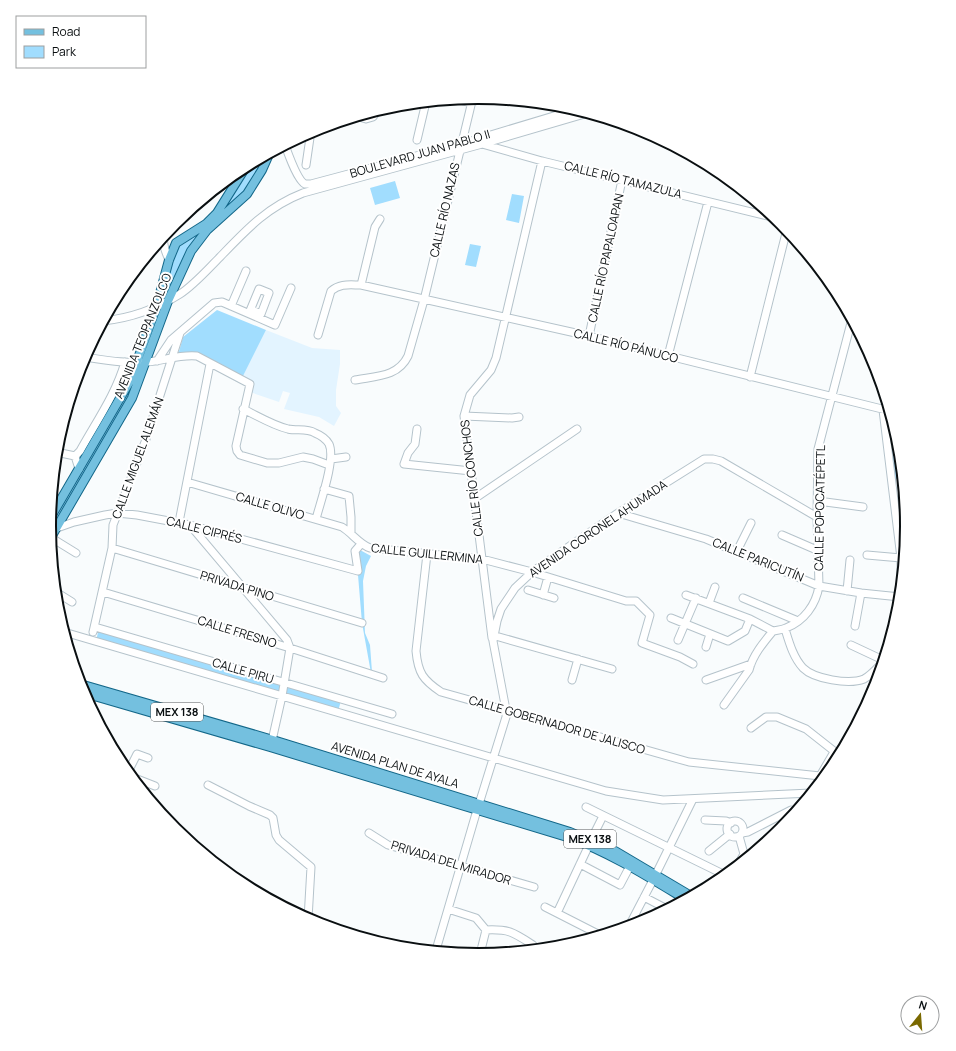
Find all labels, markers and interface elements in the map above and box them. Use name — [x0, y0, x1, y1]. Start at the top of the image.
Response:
legend — [16, 16, 146, 68]
text: Road — [52, 23, 80, 40]
text: Park — [52, 43, 77, 60]
street label: BOULEVARD JUAN PABLO II — [348, 125, 492, 182]
street label: CALLE RÍO TAMAZULA — [563, 157, 684, 202]
street label: CALLE RÍO NAZAS — [425, 161, 464, 259]
street label: CALLE RÍO PAPALOAPAN — [583, 192, 628, 324]
street label: AVENIDA TEOPANZOLCO — [110, 270, 176, 401]
street label: CALLE RÍO PÁNUCO — [572, 324, 680, 367]
street label: CALLE MIGUEL ALEMÁN — [108, 395, 167, 521]
street label: CALLE RÍO CONCHOS — [456, 419, 487, 537]
street label: CALLE POPOCATÉPETL — [810, 445, 829, 571]
street label: AVENIDA CORONEL AHUMADA — [525, 476, 671, 581]
street label: CALLE OLIVO — [234, 488, 307, 524]
street label: CALLE CIPRÉS — [164, 512, 244, 547]
street label: CALLE PARICUTÍN — [710, 533, 806, 586]
street label: CALLE GUILLERMINA — [370, 539, 484, 568]
street label: PRIVADA PINO — [198, 566, 276, 605]
street label: CALLE FRESNO — [196, 611, 279, 652]
street label: CALLE PIRU — [210, 654, 276, 687]
street label: CALLE GOBERNADOR DE JALISCO — [467, 691, 648, 758]
road number: MEX 138 — [151, 703, 203, 721]
street label: AVENIDA PLAN DE AYALA — [329, 737, 461, 792]
road number: MEX 138 — [564, 830, 616, 848]
street label: PRIVADA DEL MIRADOR — [389, 836, 514, 889]
north arrow — [900, 995, 940, 1035]
text: N — [917, 997, 929, 1013]

